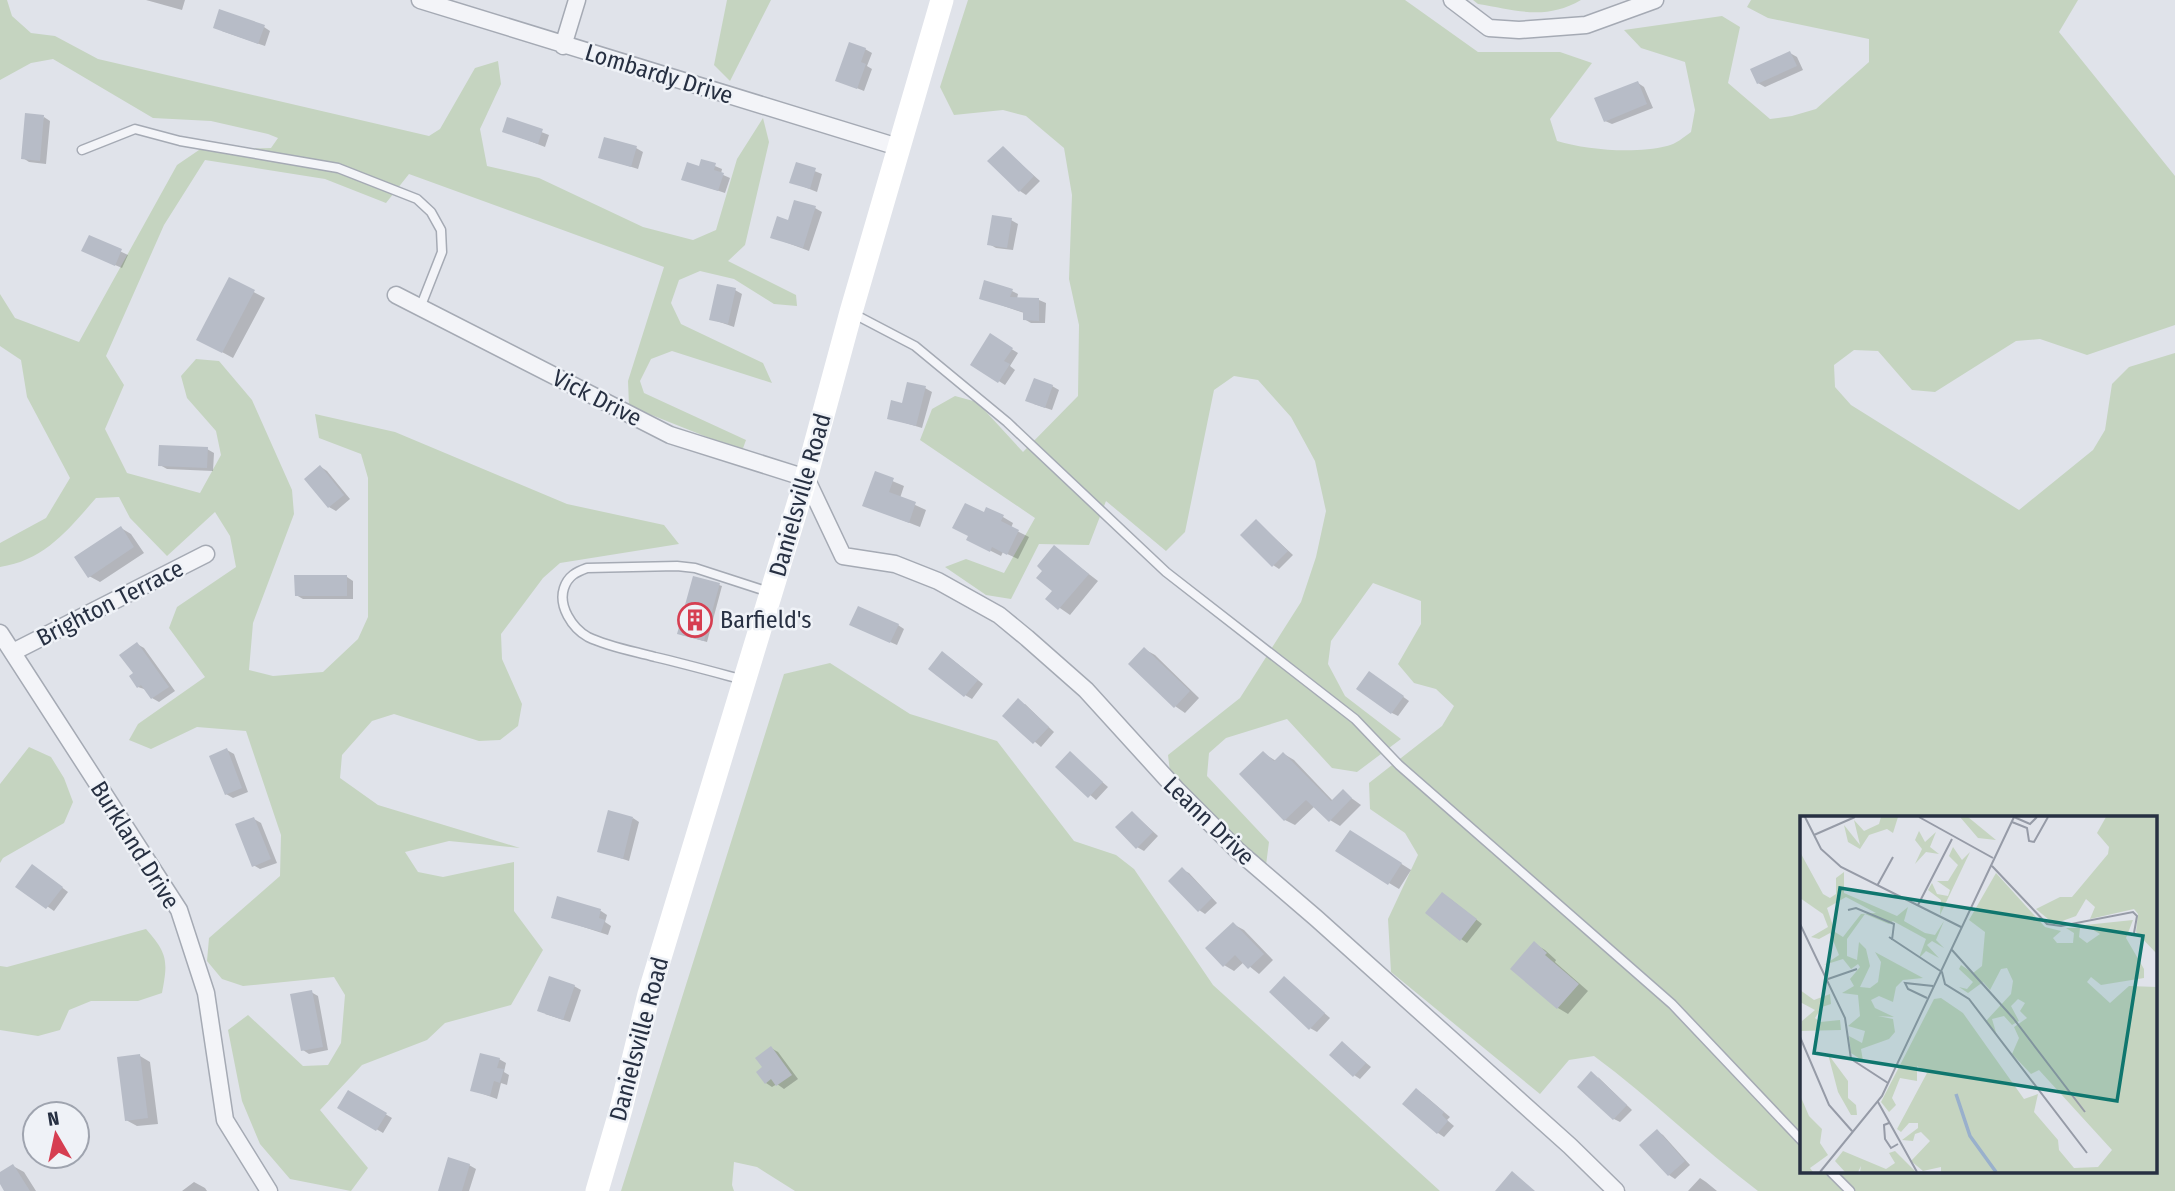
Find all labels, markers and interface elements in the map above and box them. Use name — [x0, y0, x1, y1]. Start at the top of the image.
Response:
street label: Lombardy Drive — [582, 38, 736, 110]
street label: Vick Drive — [548, 364, 646, 432]
street label: Danielsville Road — [763, 410, 837, 580]
street label: Brighton Terrace — [32, 554, 188, 652]
building icon: Barfield's — [676, 601, 714, 639]
place label: Barfield's — [720, 606, 812, 634]
street label: Leann Drive — [1158, 771, 1260, 871]
street label: Burkland Drive — [85, 776, 185, 914]
inset map — [1800, 816, 2158, 1174]
street label: Danielsville Road — [604, 954, 674, 1124]
north arrow — [21, 1100, 91, 1170]
text: N — [46, 1106, 61, 1131]

